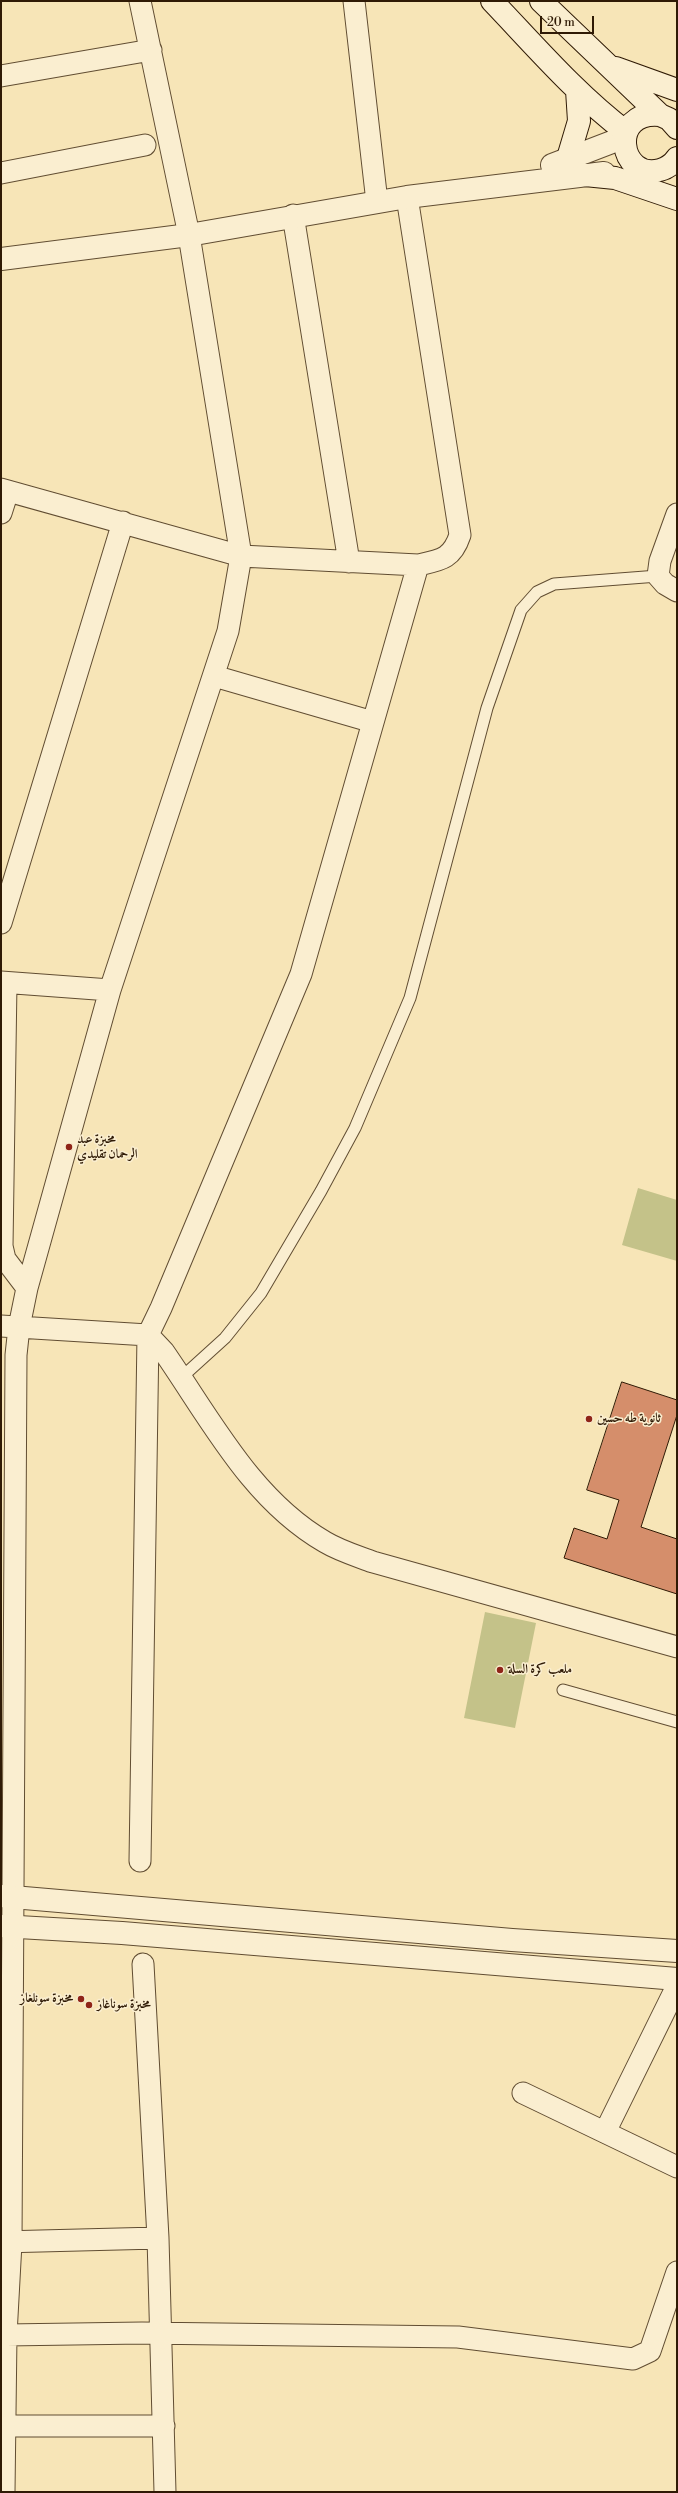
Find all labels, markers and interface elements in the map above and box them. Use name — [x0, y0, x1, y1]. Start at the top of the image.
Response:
scale bar — [542, 8, 596, 34]
text: 20 m — [547, 15, 575, 30]
place label: مخبزة عبد الرحمان تقليدي — [77, 1132, 138, 1163]
marker: مخبزة عبد الرحمان تقليدي — [64, 1142, 74, 1152]
place label: ثانوية طه حسين — [597, 1411, 661, 1427]
marker: ثانوية طه حسين — [584, 1414, 594, 1424]
place label: ملعب كرة السلة — [508, 1662, 572, 1678]
marker: ملعب كرة السلة — [495, 1665, 505, 1675]
place label: مخبزة سونلغاز — [20, 1991, 73, 2007]
marker: مخبزة سونلغاز — [76, 1994, 86, 2004]
place label: مخبزة سوناغاز — [97, 1997, 151, 2013]
marker: مخبزة سوناغاز — [84, 2000, 94, 2010]

